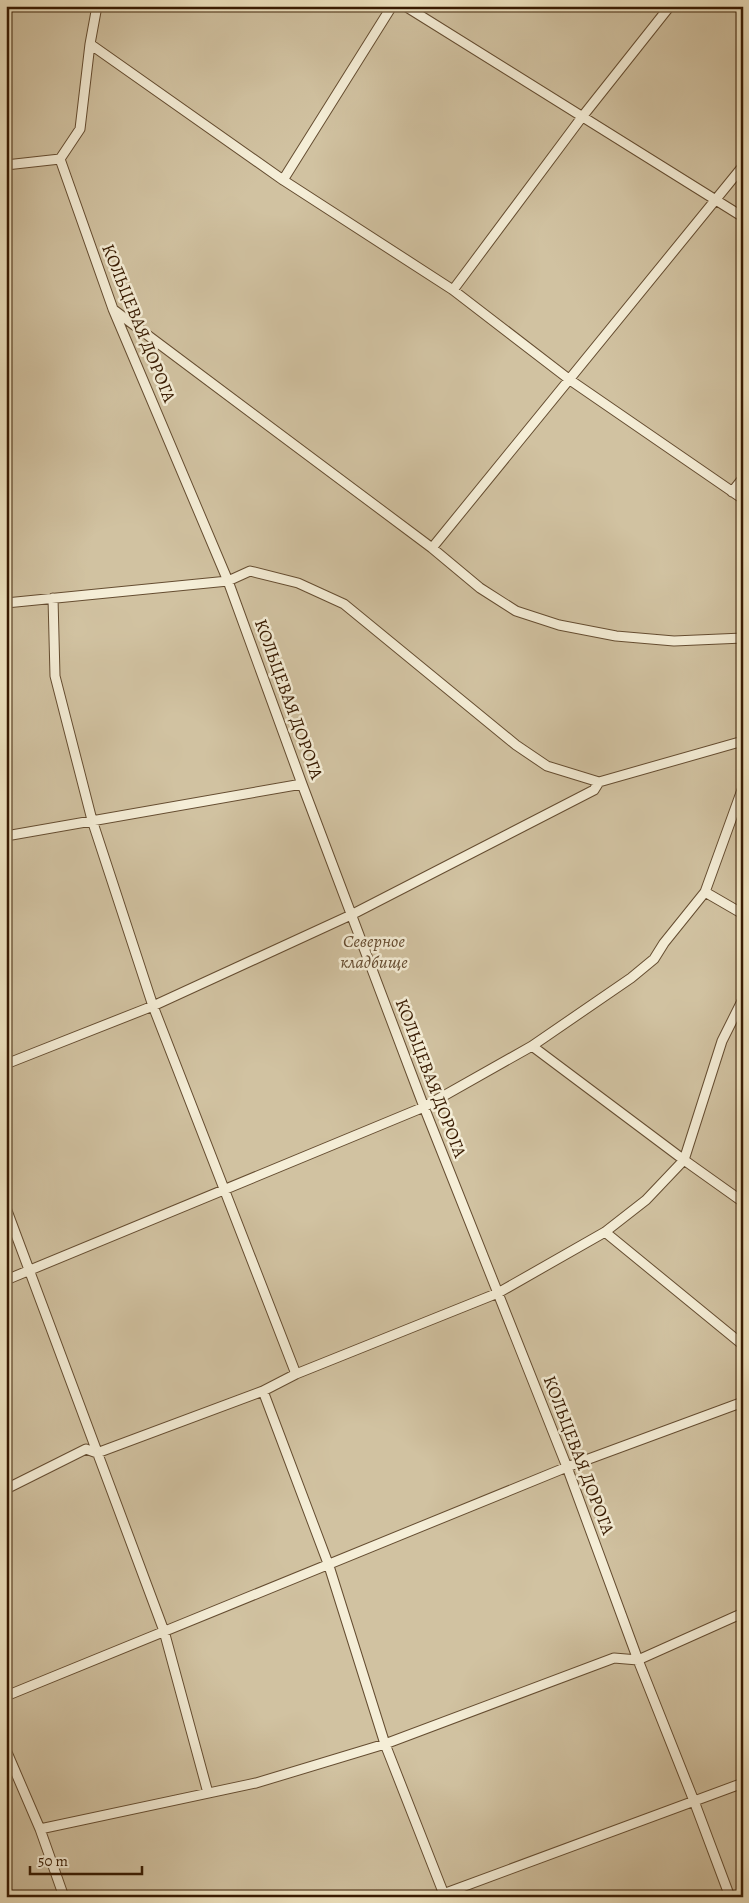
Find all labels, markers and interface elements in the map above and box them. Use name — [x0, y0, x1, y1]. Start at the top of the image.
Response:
street label: КОЛЬЦЕВАЯ ДОРОГА — [96, 240, 182, 406]
street label: КОЛЬЦЕВАЯ ДОРОГА — [249, 616, 329, 783]
park label: Северное кладбище — [340, 929, 408, 974]
street label: КОЛЬЦЕВАЯ ДОРОГА — [390, 995, 473, 1162]
street label: КОЛЬЦЕВАЯ ДОРОГА — [538, 1372, 621, 1539]
scale bar — [30, 1843, 142, 1875]
text: 50 m — [38, 1851, 68, 1871]

